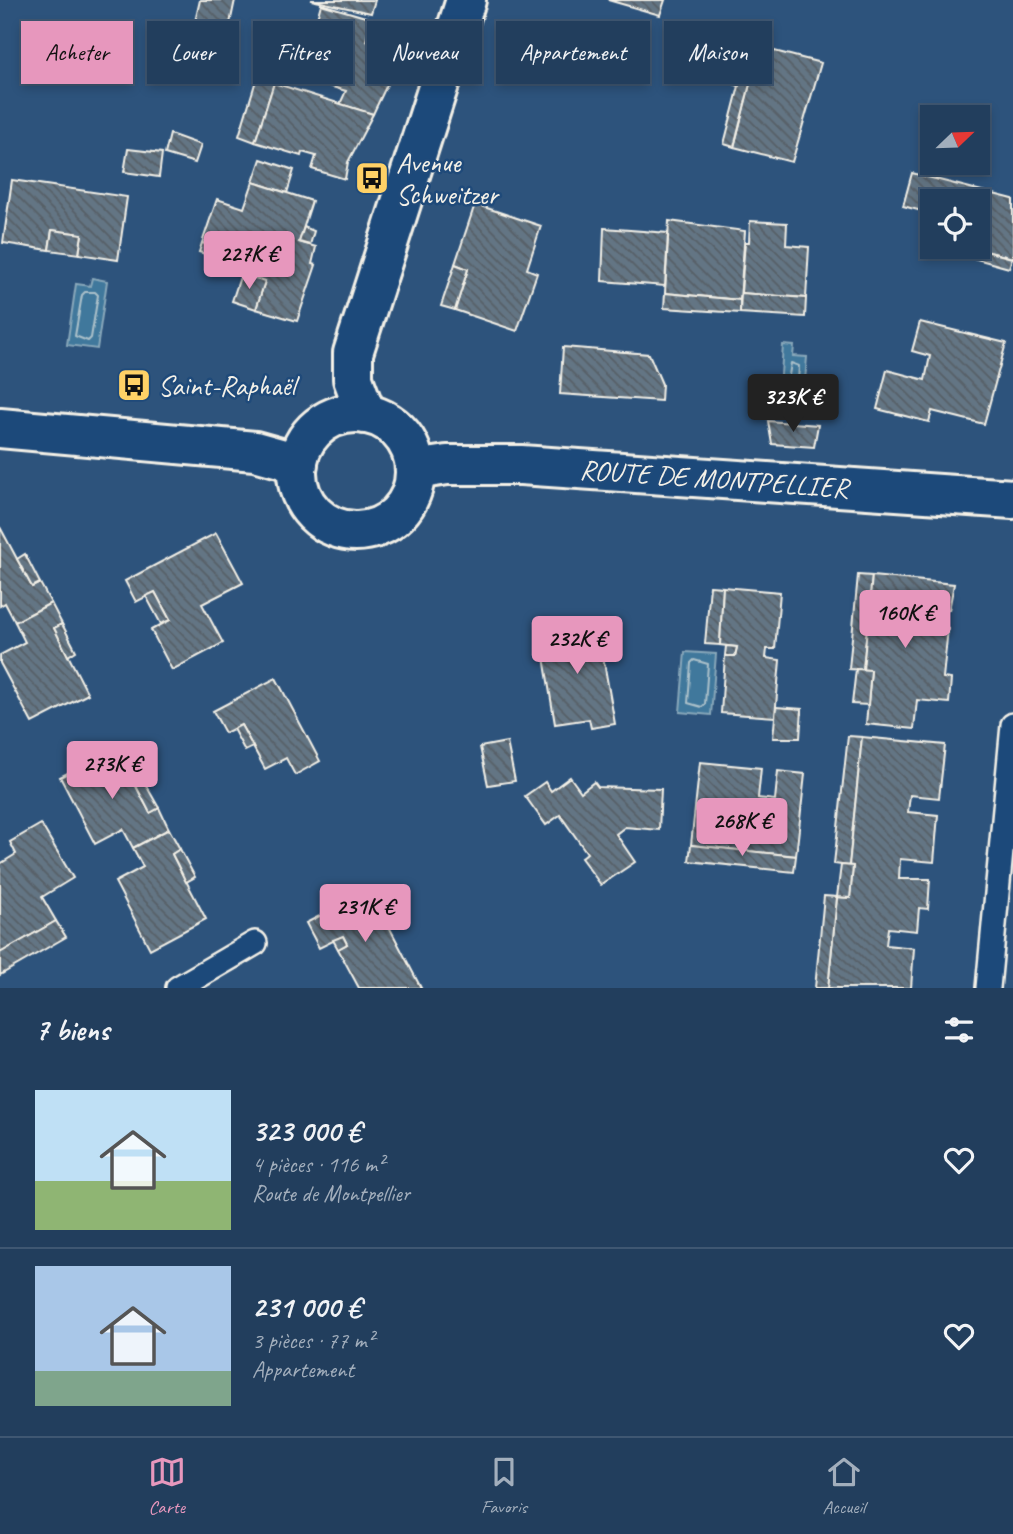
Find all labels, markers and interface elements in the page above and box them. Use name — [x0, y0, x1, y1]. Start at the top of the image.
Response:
chip: Acheter — [21, 21, 133, 84]
chip: Louer — [147, 21, 239, 84]
chip: Filtres — [253, 21, 353, 84]
chip: Nouveau — [367, 21, 482, 84]
chip: Appartement — [496, 21, 650, 84]
chip: Maison — [664, 21, 772, 84]
north arrow — [920, 105, 990, 175]
map controls — [920, 105, 990, 259]
place label: Avenue Schweitzer — [396, 145, 500, 212]
bus stop icon: Avenue Schweitzer — [353, 159, 391, 197]
button: locate — [920, 189, 990, 259]
pin: 227K € — [192, 232, 306, 291]
text: 227K € — [220, 239, 278, 268]
bus stop icon: Saint-Raphaël — [115, 366, 153, 404]
place label: Saint-Raphaël — [158, 368, 300, 403]
pin: 323K € — [736, 374, 850, 434]
text: 323K € — [764, 382, 822, 411]
street label: ROUTE DE MONTPELLIER — [579, 452, 852, 506]
pin: 160K € — [848, 590, 962, 650]
text: 160K € — [875, 598, 935, 627]
pin: 232K € — [520, 616, 634, 676]
text: 232K € — [548, 624, 606, 653]
pin: 273K € — [55, 742, 169, 801]
text: 273K € — [83, 749, 141, 778]
pin: 268K € — [685, 798, 799, 858]
text: 268K € — [712, 806, 772, 835]
pin: 231K € — [308, 884, 422, 944]
text: 231K € — [336, 892, 394, 921]
text: 7 biens — [35, 1011, 109, 1049]
icon: filters — [940, 1011, 978, 1049]
text: 323 000 € — [252, 1112, 361, 1150]
icon: home — [91, 1118, 175, 1202]
icon: heart — [940, 1141, 978, 1179]
text: 4 pièces · 116 m² — [252, 1150, 384, 1179]
text: Route de Montpellier — [252, 1179, 410, 1208]
text: 231 000 € — [252, 1288, 361, 1326]
icon: home — [91, 1294, 175, 1378]
icon: heart — [940, 1317, 978, 1355]
text: 3 pièces · 77 m² — [252, 1326, 374, 1355]
text: Appartement — [252, 1355, 354, 1384]
tab: Carte — [148, 1453, 186, 1519]
tab: Favoris — [481, 1453, 527, 1519]
tab: Accueil — [822, 1453, 865, 1519]

